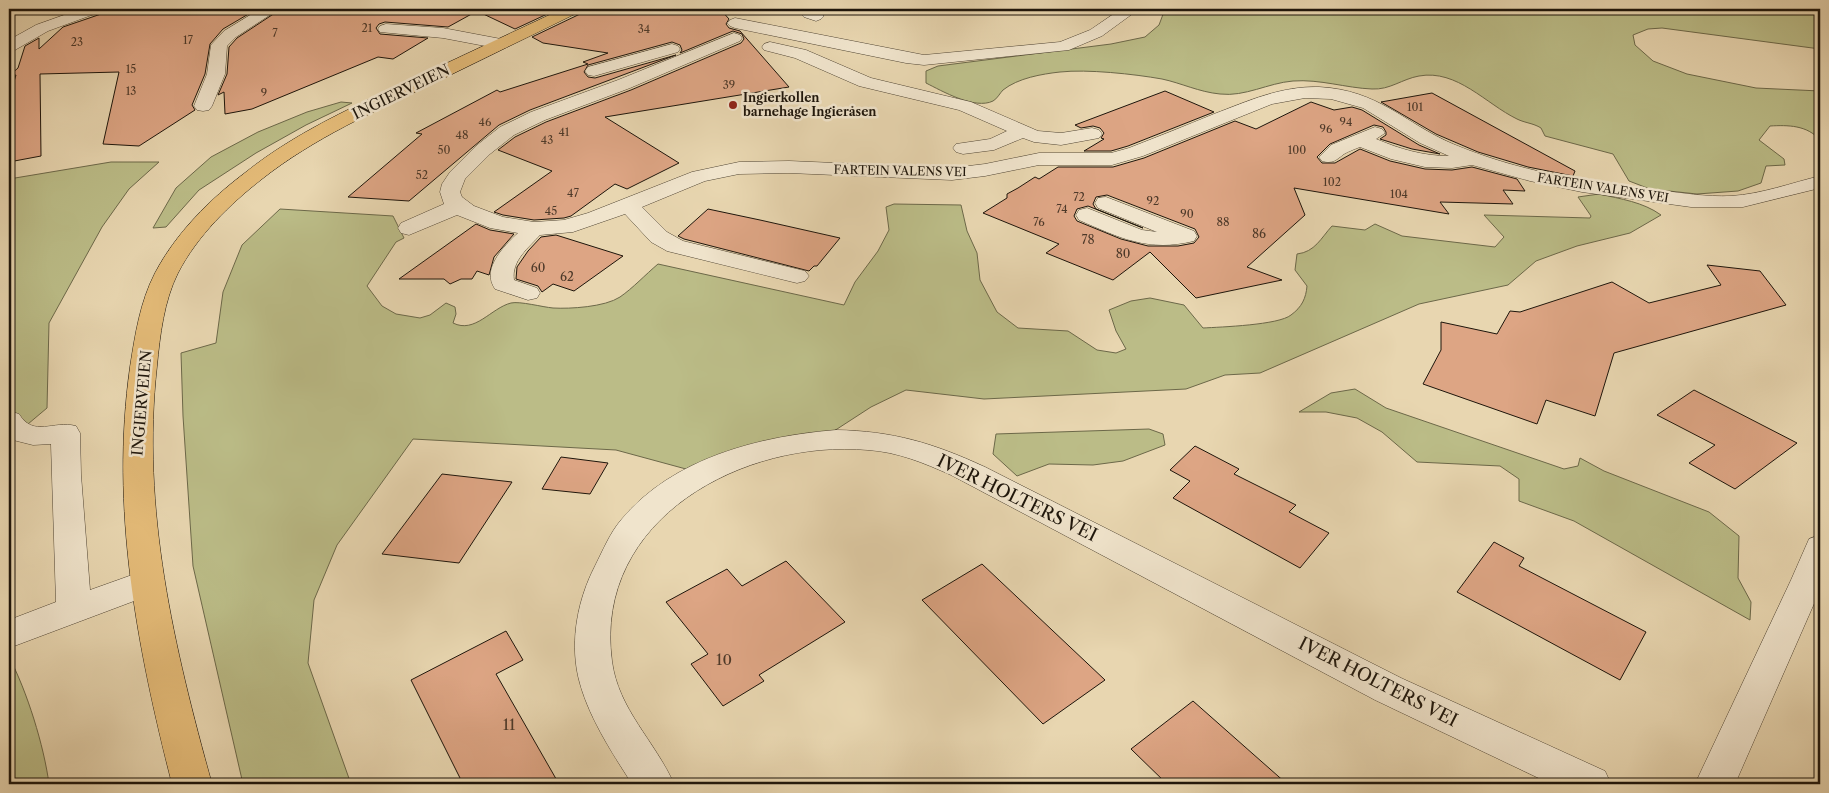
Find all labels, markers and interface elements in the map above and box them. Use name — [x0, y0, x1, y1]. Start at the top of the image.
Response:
house number: 21 — [362, 21, 373, 35]
house number: 34 — [638, 22, 650, 36]
house number: 7 — [272, 26, 278, 40]
house number: 17 — [183, 33, 194, 47]
house number: 23 — [71, 35, 83, 49]
street label: INGIERVEIEN — [349, 60, 453, 123]
house number: 15 — [126, 62, 136, 76]
house number: 39 — [723, 78, 735, 92]
house number: 13 — [126, 84, 136, 98]
house number: 9 — [261, 86, 267, 100]
place label: Ingierkollen barnehage Ingieråsen — [742, 90, 877, 119]
marker: Ingierkollen barnehage Ingieråsen — [727, 99, 739, 111]
house number: 101 — [1407, 100, 1423, 114]
house number: 46 — [479, 115, 492, 129]
house number: 94 — [1340, 115, 1352, 129]
house number: 96 — [1320, 122, 1333, 136]
house number: 41 — [559, 125, 570, 139]
house number: 48 — [456, 128, 468, 142]
house number: 43 — [541, 133, 553, 147]
house number: 50 — [438, 143, 450, 157]
house number: 100 — [1288, 143, 1306, 157]
street label: FARTEIN VALENS VEI — [833, 162, 967, 179]
house number: 52 — [416, 168, 428, 182]
street label: FARTEIN VALENS VEI — [1536, 170, 1670, 205]
house number: 102 — [1323, 175, 1341, 189]
house number: 47 — [567, 186, 579, 200]
house number: 104 — [1390, 187, 1408, 201]
house number: 72 — [1073, 190, 1085, 204]
house number: 92 — [1147, 194, 1159, 208]
house number: 74 — [1056, 202, 1068, 216]
house number: 45 — [545, 204, 557, 218]
house number: 90 — [1180, 207, 1194, 221]
house number: 76 — [1033, 215, 1045, 229]
house number: 88 — [1216, 215, 1230, 229]
house number: 86 — [1252, 226, 1266, 241]
house number: 78 — [1081, 232, 1095, 247]
house number: 80 — [1116, 246, 1130, 261]
house number: 60 — [531, 260, 545, 275]
house number: 62 — [560, 269, 574, 284]
street label: INGIERVEIEN — [127, 349, 156, 457]
street label: IVER HOLTERS VEI — [933, 450, 1101, 546]
street label: IVER HOLTERS VEI — [1295, 632, 1461, 732]
house number: 10 — [716, 650, 732, 669]
house number: 11 — [503, 715, 516, 734]

